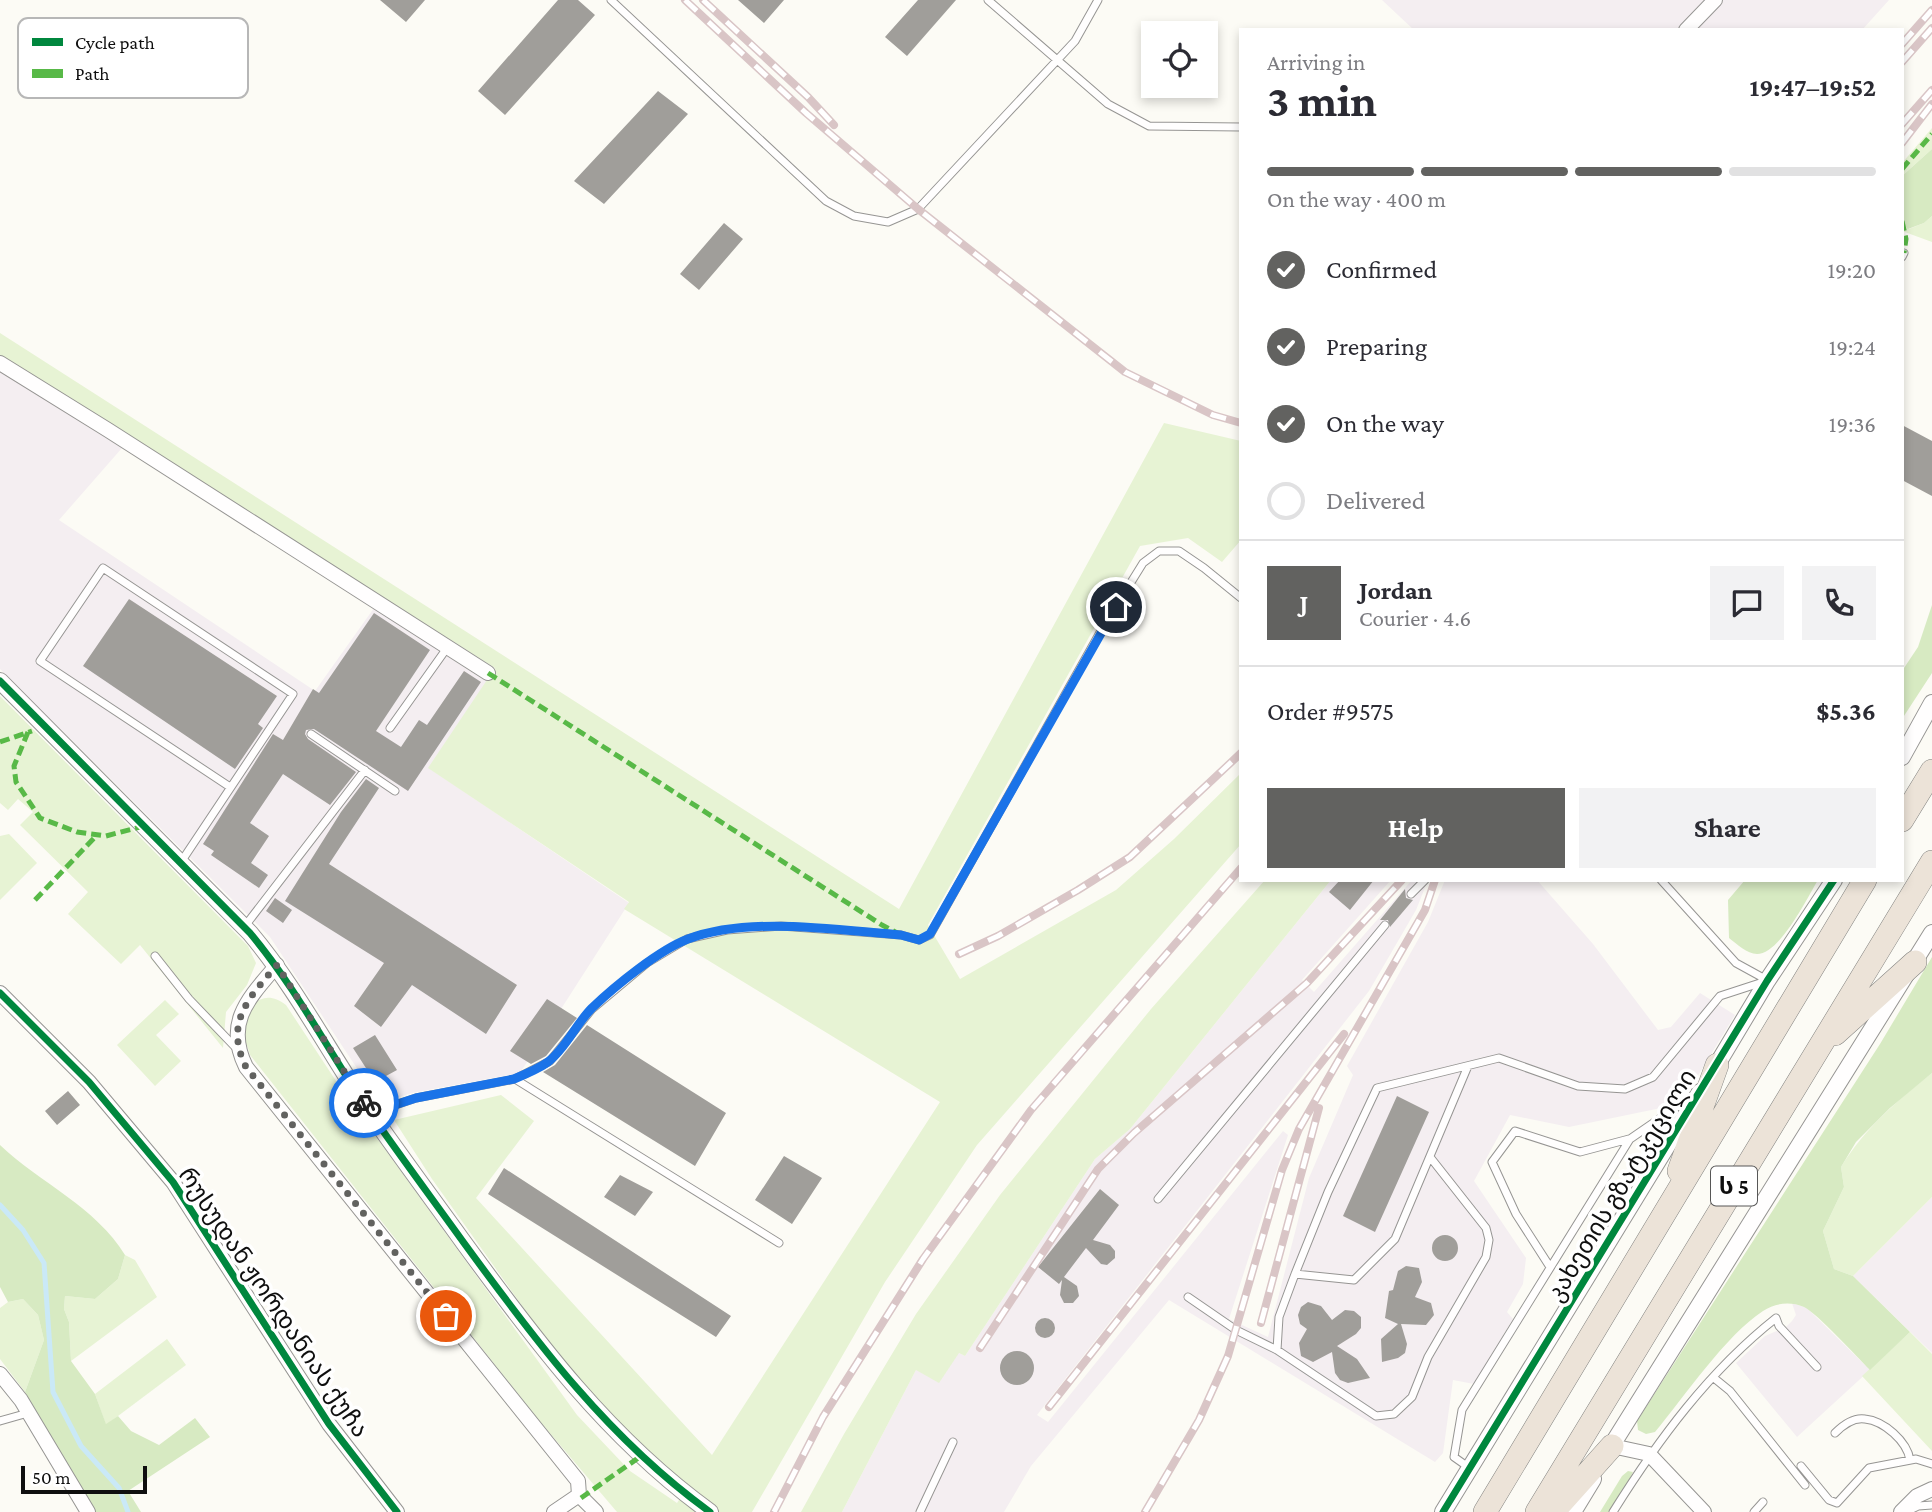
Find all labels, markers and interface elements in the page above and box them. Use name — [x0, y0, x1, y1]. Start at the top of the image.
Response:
legend — [18, 18, 248, 98]
map controls — [1141, 21, 1218, 98]
button: locate — [1141, 21, 1218, 98]
text: Cycle path — [75, 32, 155, 53]
text: Arriving in — [1267, 49, 1365, 75]
text: Path — [75, 63, 110, 84]
text: 19:47–19:52 — [1749, 73, 1876, 102]
text: 3 min — [1267, 75, 1377, 126]
text: On the way · 400 m — [1267, 186, 1446, 212]
icon: check — [1267, 251, 1305, 289]
text: Confirmed — [1326, 255, 1437, 284]
text: 19:20 — [1827, 257, 1876, 283]
icon: check — [1267, 328, 1305, 366]
text: Preparing — [1326, 332, 1427, 361]
text: 19:24 — [1829, 334, 1876, 360]
icon: check — [1267, 405, 1305, 443]
text: On the way — [1326, 409, 1444, 438]
text: 19:36 — [1829, 411, 1876, 437]
text: Delivered — [1326, 486, 1425, 515]
button: chat — [1710, 566, 1784, 640]
button: phone — [1802, 566, 1876, 640]
text: Jordan — [1359, 576, 1433, 605]
pin — [1086, 577, 1146, 637]
icon: home — [1097, 588, 1135, 626]
text: J — [1300, 589, 1308, 618]
text: Courier · 4.6 — [1359, 605, 1471, 631]
text: Order #9575 — [1267, 697, 1394, 726]
text: $5.36 — [1816, 697, 1876, 726]
button: Help — [1267, 788, 1565, 868]
button: Share — [1579, 788, 1876, 868]
street label: კახეთის გზატკეცილი — [1541, 1064, 1702, 1306]
courier — [329, 1068, 399, 1138]
icon: bike — [345, 1084, 383, 1122]
street label: რუსუდან ჟორდანიას ქუჩა — [173, 1162, 375, 1443]
road number: ს 5 — [1711, 1166, 1757, 1205]
pin — [416, 1286, 476, 1346]
icon: bag — [427, 1297, 465, 1335]
scale bar — [21, 1463, 147, 1495]
text: 50 m — [32, 1467, 71, 1488]

